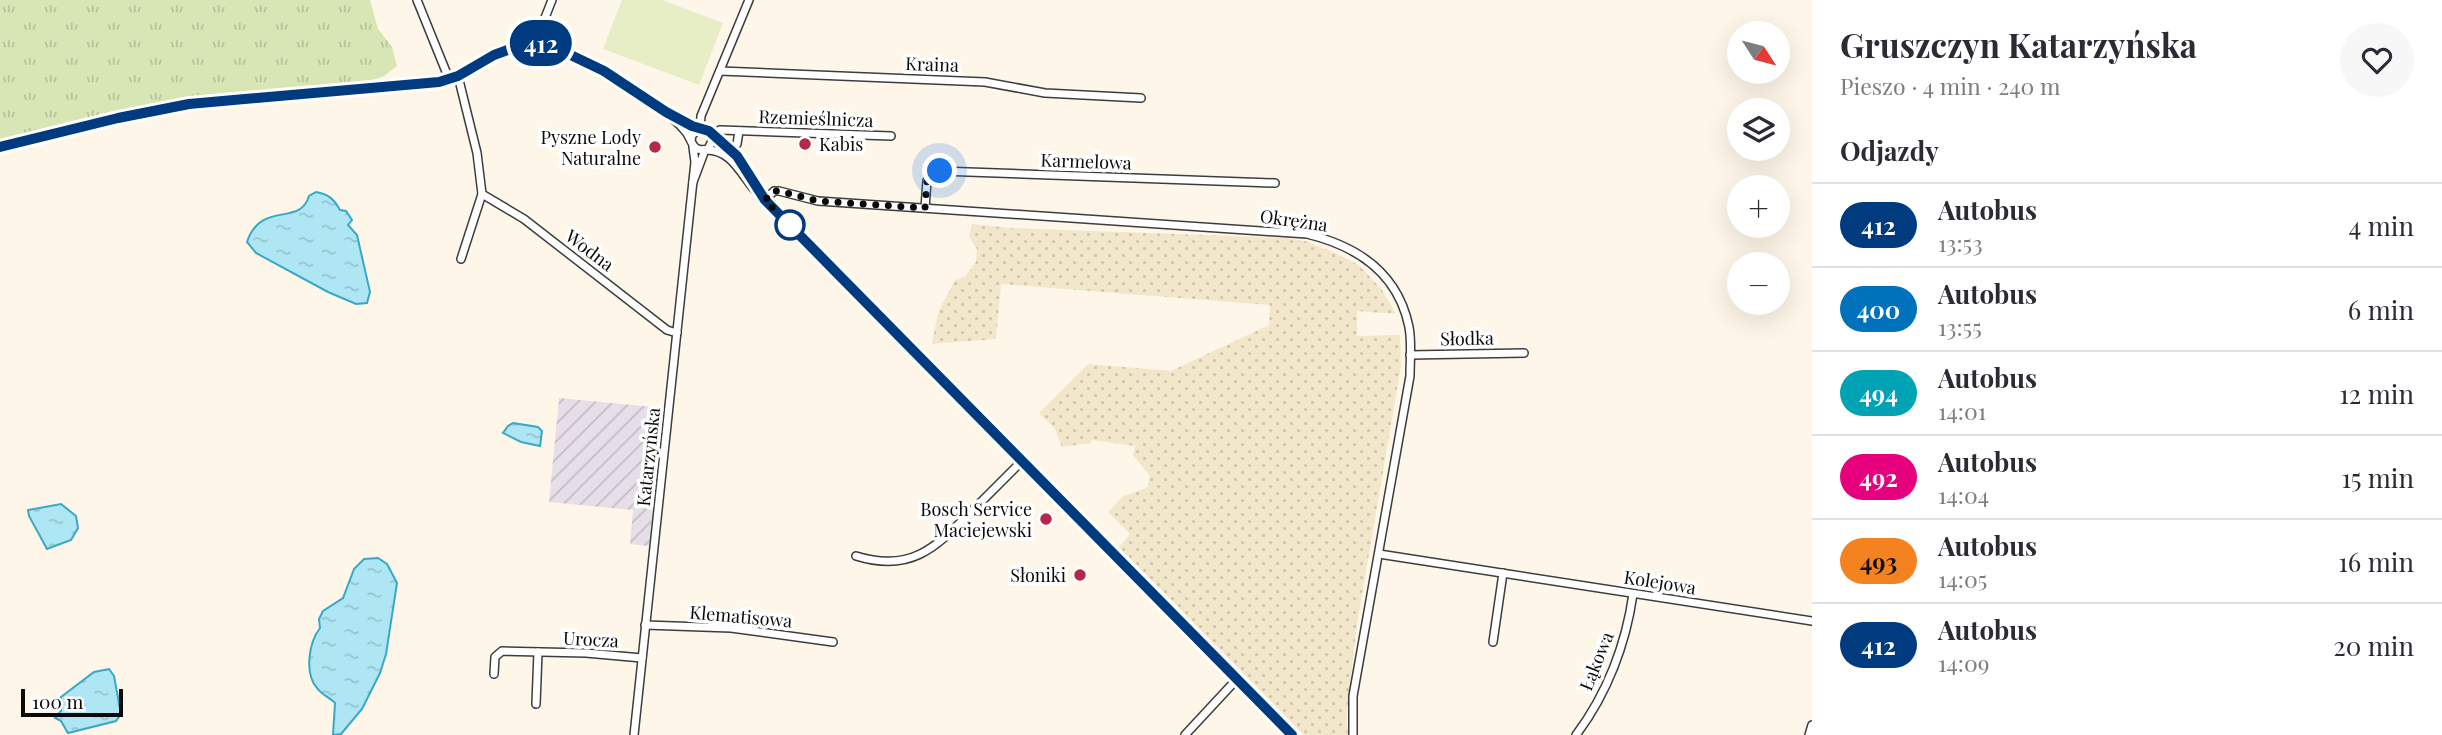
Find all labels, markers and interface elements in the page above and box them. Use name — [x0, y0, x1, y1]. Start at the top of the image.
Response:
line badge: 412 — [501, 20, 581, 66]
north arrow — [1727, 21, 1790, 84]
map controls — [1727, 21, 1790, 315]
text: Gruszczyn Katarzyńska — [1840, 22, 2197, 66]
button: heart — [2340, 23, 2414, 97]
text: 412 — [524, 27, 558, 59]
street label: Kraina — [905, 51, 959, 77]
text: Pieszo · 4 min · 240 m — [1840, 70, 2061, 101]
button: layers — [1727, 98, 1790, 161]
street label: Rzemieślnicza — [758, 104, 874, 132]
place label: Pyszne Lody Naturalne — [541, 125, 641, 170]
place label: Kabis — [819, 132, 863, 156]
text: Odjazdy — [1840, 133, 1939, 168]
marker: Kabis — [797, 136, 813, 152]
marker: Pyszne Lody Naturalne — [647, 139, 663, 155]
street label: Karmelowa — [1040, 147, 1132, 175]
your location — [922, 153, 957, 188]
button: + — [1727, 175, 1790, 238]
text: Autobus — [1938, 192, 2037, 227]
street label: Okrężna — [1259, 203, 1329, 237]
text: 4 min — [2348, 208, 2414, 243]
text: 412 — [1861, 209, 1896, 241]
unlabelled marker — [775, 210, 805, 240]
street label: Wodna — [560, 223, 619, 276]
text: 13:53 — [1938, 227, 1983, 258]
button: − — [1727, 252, 1790, 315]
text: Autobus — [1938, 276, 2037, 311]
text: 6 min — [2348, 292, 2414, 327]
text: 400 — [1857, 293, 1900, 325]
text: 13:55 — [1938, 311, 1982, 342]
street label: Słodka — [1440, 326, 1494, 350]
text: Autobus — [1938, 360, 2037, 395]
text: 12 min — [2339, 376, 2414, 411]
text: 494 — [1859, 377, 1898, 409]
text: 14:01 — [1938, 395, 1986, 426]
street label: Katarzyńska — [631, 406, 665, 508]
text: Autobus — [1938, 444, 2037, 479]
text: 15 min — [2342, 460, 2414, 495]
text: 492 — [1859, 461, 1898, 493]
text: 14:04 — [1938, 479, 1989, 510]
place label: Bosch Service Maciejewski — [920, 497, 1032, 542]
marker: Bosch Service Maciejewski — [1038, 511, 1054, 527]
text: Autobus — [1938, 528, 2037, 563]
text: 16 min — [2338, 544, 2414, 579]
text: 493 — [1860, 545, 1897, 577]
place label: Słoniki — [1010, 563, 1066, 587]
text: 14:05 — [1938, 563, 1987, 594]
street label: Kolejowa — [1622, 564, 1698, 600]
marker: Słoniki — [1072, 567, 1088, 583]
street label: Klematisowa — [689, 600, 793, 632]
text: Autobus — [1938, 612, 2037, 647]
street label: Urocza — [563, 626, 620, 652]
street label: Łąkowa — [1573, 628, 1619, 694]
text: 20 min — [2333, 628, 2414, 663]
text: 412 — [1861, 629, 1896, 661]
text: 14:09 — [1938, 647, 1990, 678]
scale bar — [21, 686, 122, 718]
text: 100 m — [32, 688, 83, 714]

